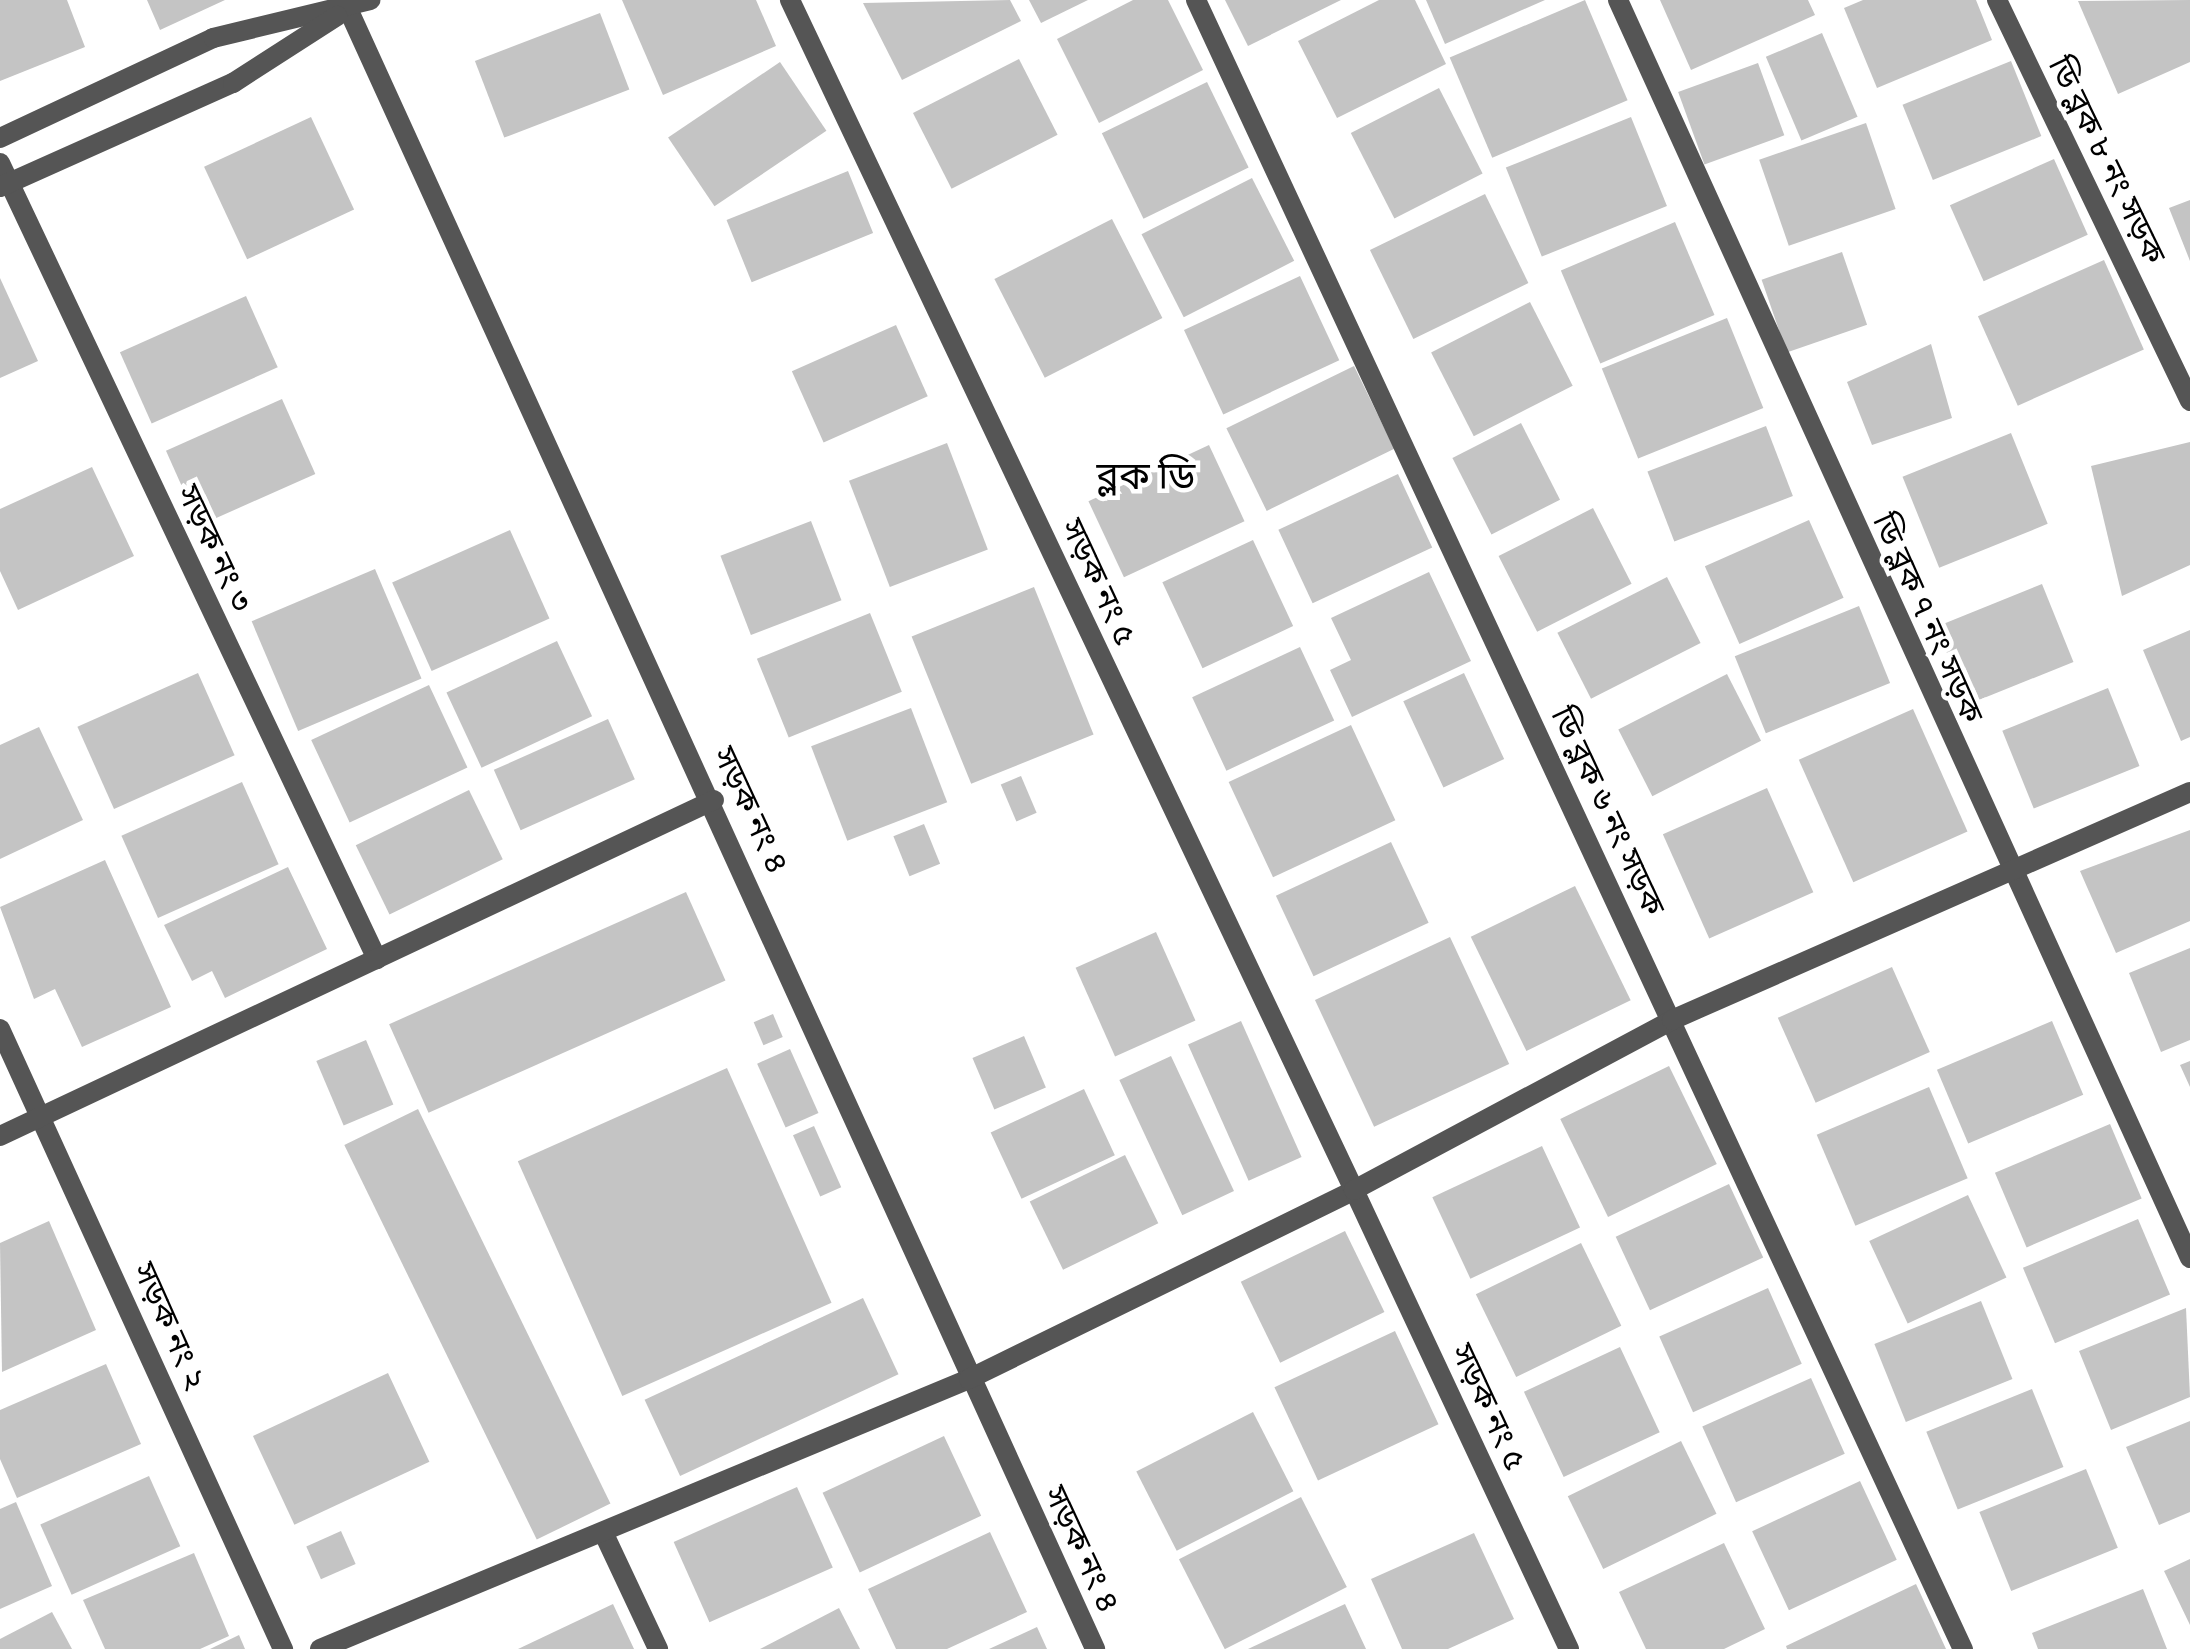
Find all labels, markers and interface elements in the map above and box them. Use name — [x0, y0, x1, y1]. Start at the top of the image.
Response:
street label: ডি ব্লক ৮ নং সড়ক — [2040, 50, 2174, 270]
district label: ব্লক ডি — [1097, 453, 1195, 499]
street label: সড়ক নং ৩ — [169, 479, 261, 617]
street label: ডি ব্লক ৭ নং সড়ক — [1865, 507, 1991, 729]
street label: সড়ক নং ৫ — [1053, 513, 1145, 651]
street label: ডি ব্লক ৬ নং সড়ক — [1543, 701, 1673, 921]
street label: সড়ক নং ৪ — [705, 741, 797, 879]
street label: সড়ক নং ২ — [125, 1256, 215, 1396]
street label: সড়ক নং ৫ — [1443, 1338, 1535, 1476]
street label: সড়ক নং ৪ — [1036, 1480, 1128, 1618]

